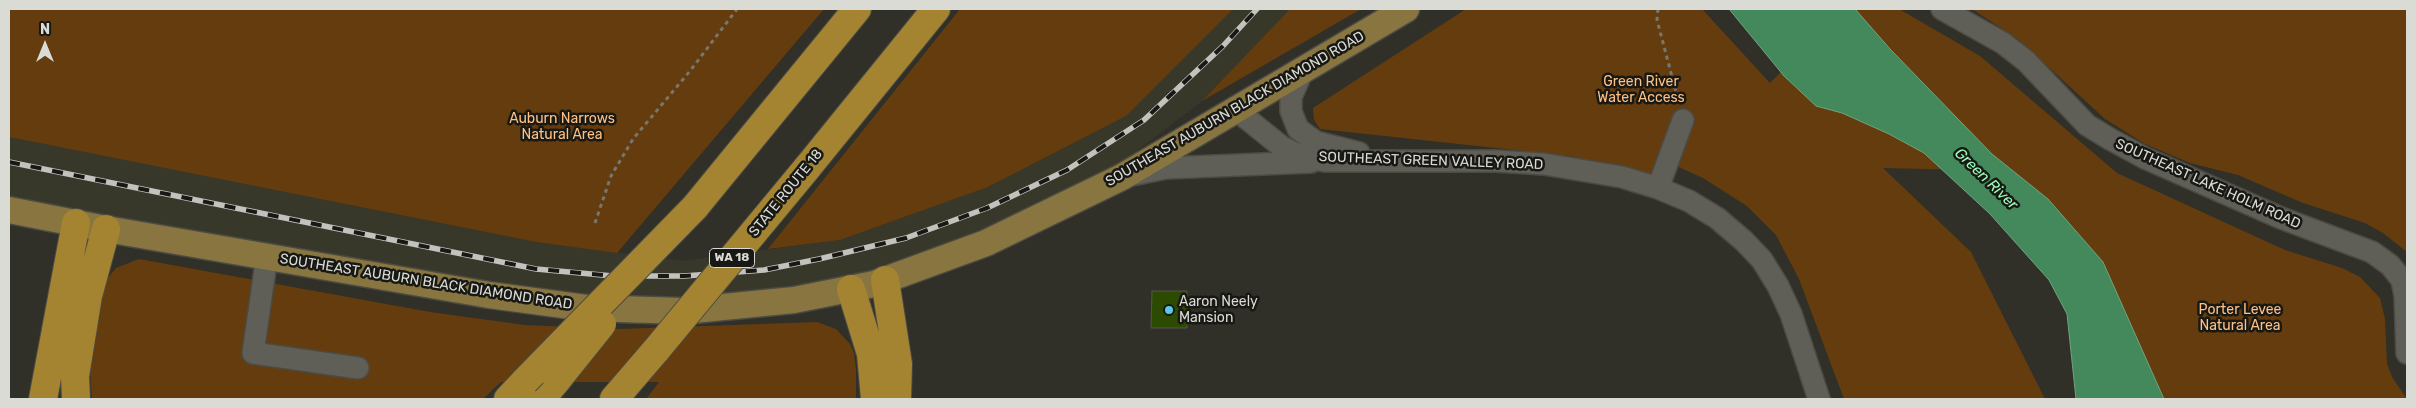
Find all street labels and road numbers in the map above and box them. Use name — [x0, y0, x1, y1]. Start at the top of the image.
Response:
street label: SOUTHEAST AUBURN BLACK DIAMOND ROAD — [1103, 28, 1367, 190]
street label: SOUTHEAST LAKE HOLM ROAD — [2113, 135, 2303, 233]
street label: STATE ROUTE 18 — [746, 146, 826, 240]
street label: SOUTHEAST GREEN VALLEY ROAD — [1318, 149, 1544, 173]
road number: WA 18 — [710, 248, 754, 268]
street label: SOUTHEAST AUBURN BLACK DIAMOND ROAD — [279, 251, 573, 313]

